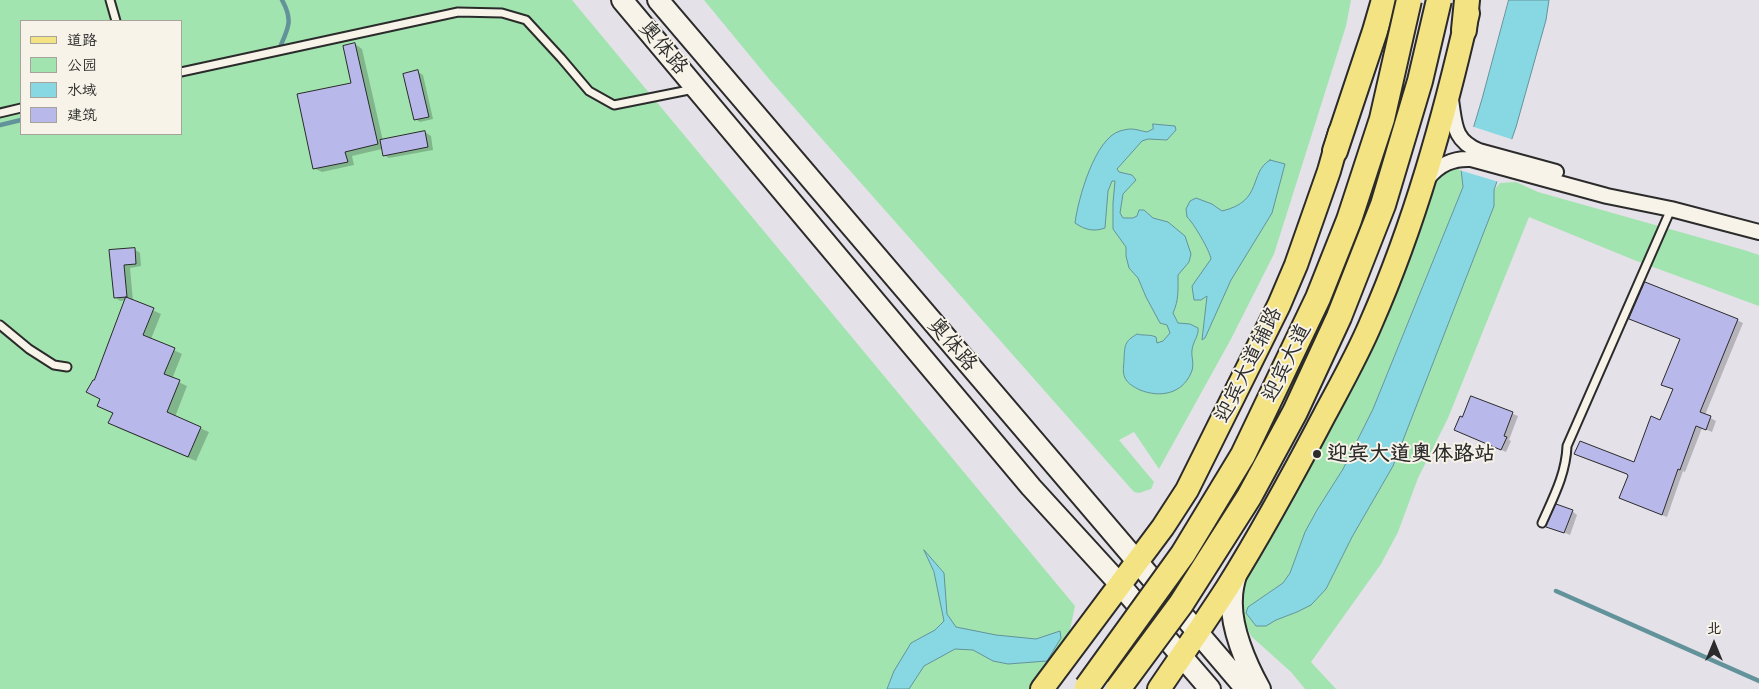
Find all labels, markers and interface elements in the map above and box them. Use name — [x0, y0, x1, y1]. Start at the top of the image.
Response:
street label: 奥体路 — [633, 16, 693, 80]
legend — [20, 20, 182, 135]
text: 道路 — [67, 31, 97, 50]
text: 公园 — [67, 56, 97, 75]
text: 水域 — [67, 81, 97, 100]
text: 建筑 — [67, 106, 97, 125]
street label: 迎宾大道辅路 — [1210, 303, 1288, 427]
street label: 奥体路 — [922, 313, 982, 377]
street label: 迎宾大道 — [1257, 320, 1317, 406]
place label: 迎宾大道奥体路站 — [1327, 441, 1495, 467]
marker: 迎宾大道奥体路站 — [1311, 448, 1323, 460]
north arrow — [1689, 619, 1739, 669]
text: 北 — [1707, 620, 1721, 637]

